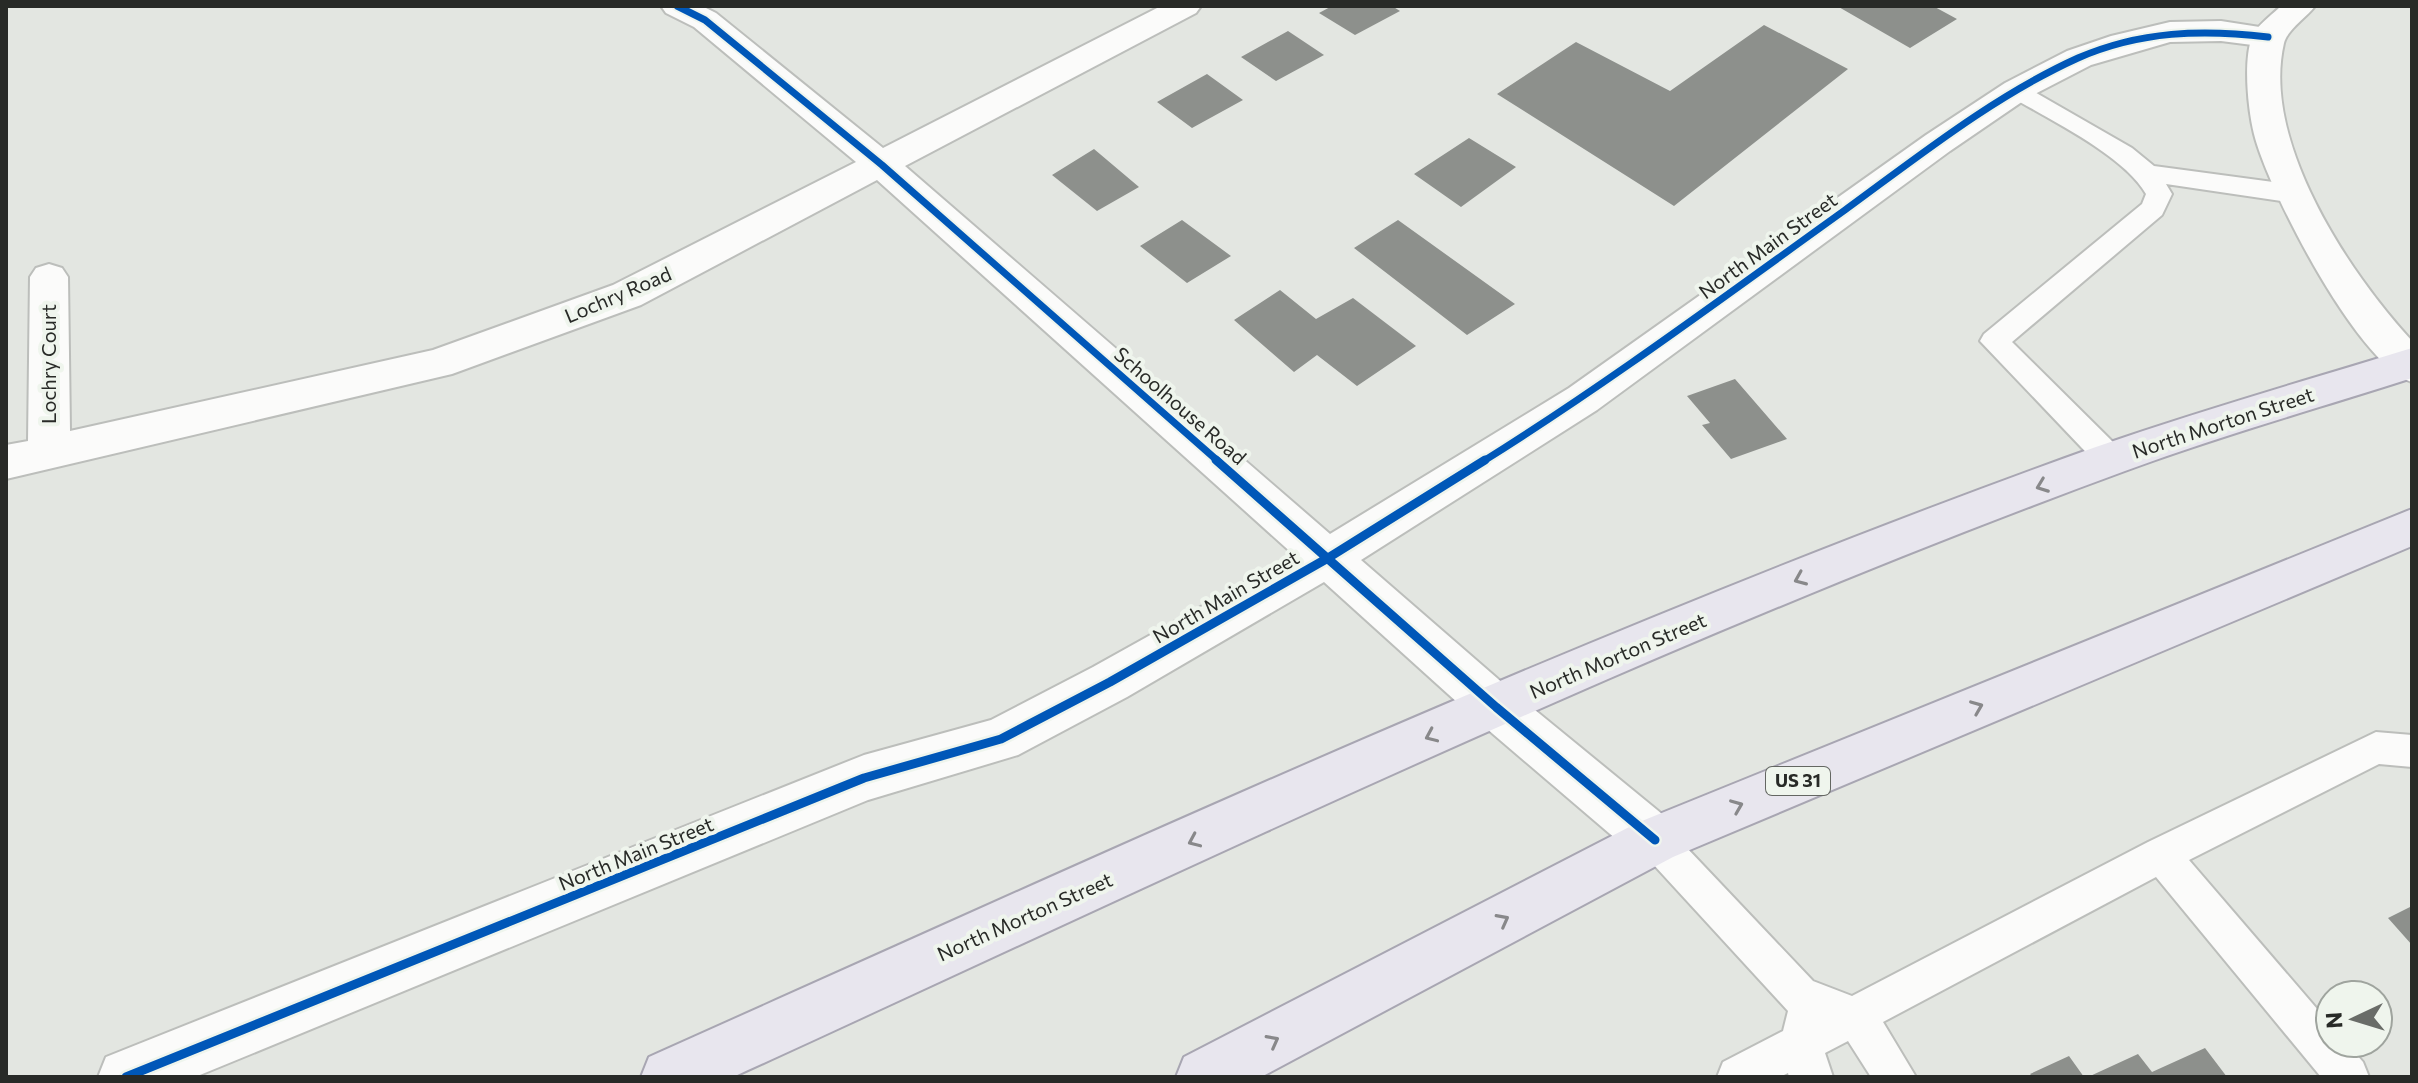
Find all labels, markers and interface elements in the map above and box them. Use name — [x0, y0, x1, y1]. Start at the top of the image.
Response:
street label: North Main Street — [1694, 187, 1841, 303]
street label: Lochry Road — [561, 261, 675, 327]
street label: Lochry Court — [36, 304, 60, 424]
street label: Schoolhouse Road — [1110, 341, 1251, 469]
street label: North Morton Street — [2129, 381, 2316, 463]
one-way arrow — [2036, 476, 2050, 493]
street label: North Main Street — [1148, 545, 1303, 648]
one-way arrow — [1793, 570, 1808, 586]
street label: North Morton Street — [1526, 607, 1709, 703]
one-way arrow — [1969, 700, 1983, 716]
one-way arrow — [1425, 726, 1440, 742]
road number: US 31 — [1766, 767, 1830, 795]
one-way arrow — [1729, 799, 1743, 816]
street label: North Main Street — [555, 811, 717, 895]
one-way arrow — [1188, 832, 1202, 848]
street label: North Morton Street — [933, 867, 1116, 966]
one-way arrow — [1495, 914, 1509, 929]
north arrow — [2314, 979, 2394, 1059]
text: N — [2320, 1011, 2348, 1030]
one-way arrow — [1264, 1035, 1279, 1050]

